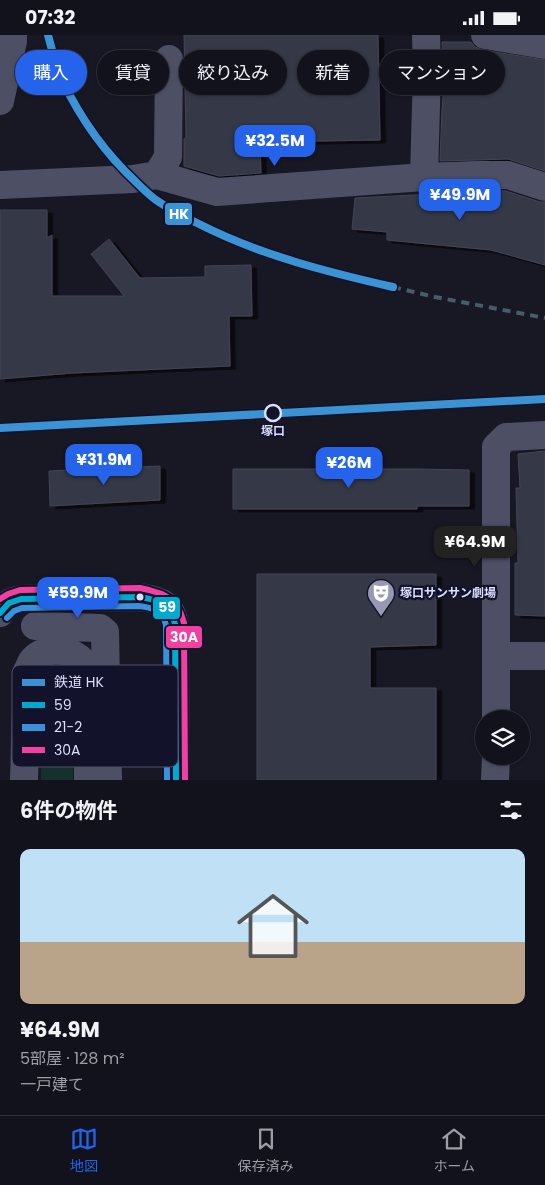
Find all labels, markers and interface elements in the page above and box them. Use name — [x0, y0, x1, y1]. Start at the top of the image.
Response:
text: 07:32 — [25, 4, 75, 31]
chip: 購入 — [15, 50, 87, 95]
chip: 賃貸 — [97, 50, 169, 95]
chip: 絞り込み — [179, 50, 287, 95]
chip: 新着 — [297, 50, 369, 95]
chip: マンション — [379, 50, 505, 95]
pin: ¥32.5M — [234, 125, 316, 167]
text: ¥32.5M — [245, 129, 305, 152]
pin: ¥49.9M — [419, 179, 501, 221]
text: ¥49.9M — [430, 183, 490, 206]
line badge: HK — [164, 202, 193, 226]
text: HK — [169, 204, 189, 224]
marker: 塚口 — [264, 404, 282, 422]
place label: 塚口 — [261, 422, 285, 439]
pin: ¥31.9M — [63, 443, 145, 486]
pin: ¥26M — [319, 447, 379, 489]
text: ¥31.9M — [76, 448, 132, 471]
text: ¥26M — [327, 451, 371, 474]
pin: ¥64.9M — [434, 525, 516, 568]
text: ¥64.9M — [445, 530, 505, 553]
pin: ¥59.9M — [37, 577, 119, 619]
theatre icon: 塚口サンサン劇場 — [366, 578, 396, 617]
text: ¥59.9M — [48, 581, 108, 604]
place label: 塚口サンサン劇場 — [400, 584, 496, 601]
unlabelled marker — [135, 592, 145, 602]
line badge: 59 — [152, 596, 181, 620]
text: 59 — [158, 597, 176, 617]
line badge: 30A — [165, 625, 203, 649]
text: 30A — [170, 627, 199, 647]
legend — [12, 665, 178, 767]
text: 鉄道 HK — [54, 672, 104, 692]
text: 59 — [54, 695, 72, 715]
map controls — [475, 710, 530, 765]
button: layers — [475, 710, 530, 765]
text: 21-2 — [54, 717, 82, 737]
text: 30A — [54, 740, 80, 760]
text: 6件の物件 — [20, 796, 117, 825]
icon: filters — [497, 796, 525, 824]
icon: home — [228, 881, 318, 971]
text: ¥64.9M — [20, 1015, 100, 1044]
text: 5部屋 · 128 m² — [20, 1047, 124, 1070]
text: 一戸建て — [20, 1073, 84, 1096]
tab: 地図 — [70, 1125, 98, 1177]
tab: 保存済み — [238, 1125, 294, 1177]
tab: ホーム — [433, 1125, 475, 1177]

